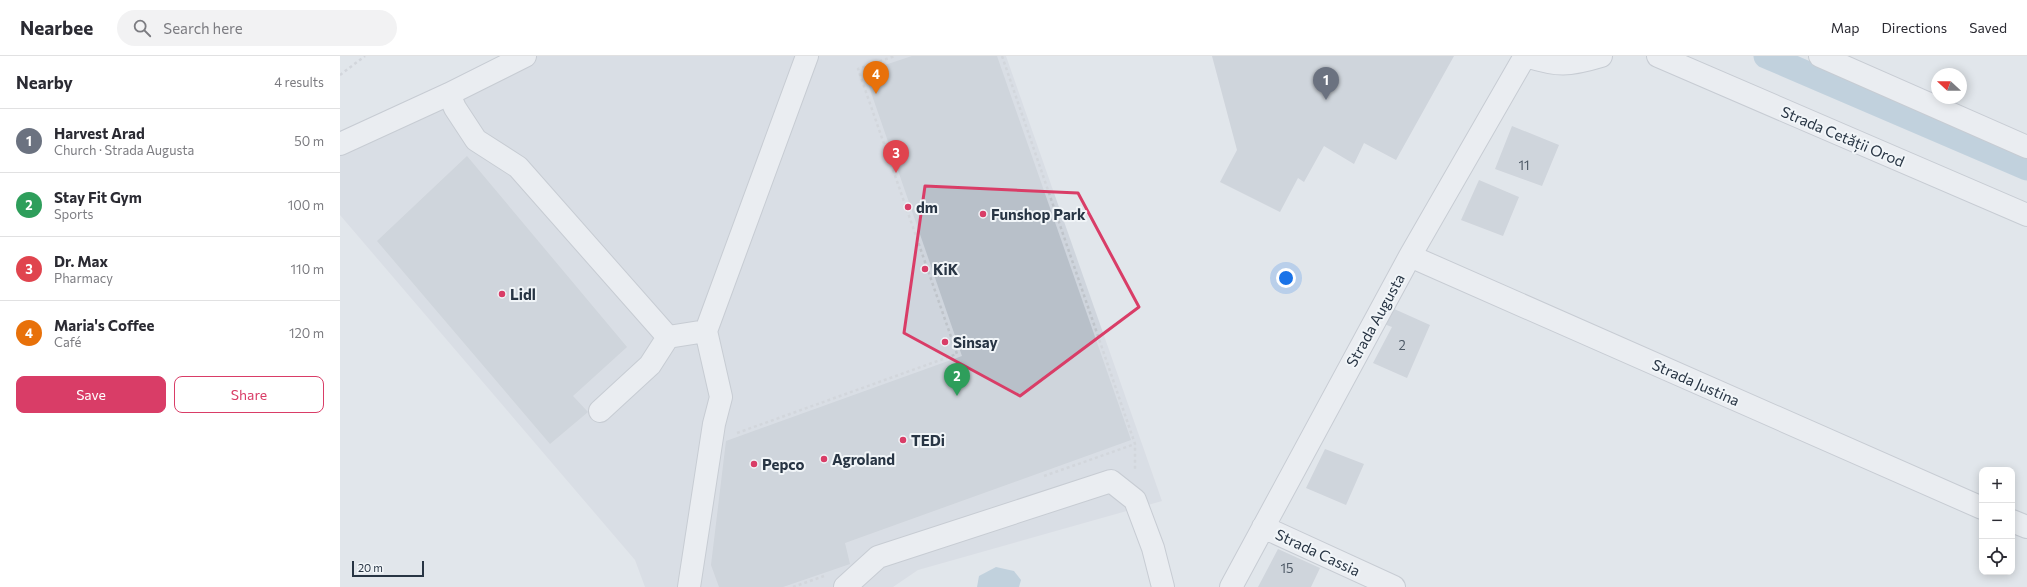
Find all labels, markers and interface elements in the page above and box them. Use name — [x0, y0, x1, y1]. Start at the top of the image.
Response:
search box — [117, 10, 397, 46]
text: Nearbee — [20, 16, 93, 39]
icon: search — [131, 17, 153, 39]
text: Search here — [163, 19, 243, 37]
text: Map — [1831, 19, 1860, 36]
text: Directions — [1882, 19, 1947, 36]
text: Saved — [1969, 19, 2007, 36]
pin: 4 — [863, 61, 889, 94]
pin: 1 — [1313, 67, 1339, 100]
north arrow — [1931, 68, 1967, 104]
text: Nearby — [16, 72, 73, 93]
text: 4 results — [274, 74, 324, 90]
street label: Strada Cetății Orod — [1778, 102, 1907, 172]
text: Harvest Arad — [54, 124, 145, 142]
text: 1 — [26, 133, 32, 149]
text: 50 m — [294, 133, 324, 149]
pin: 3 — [883, 140, 909, 173]
text: Church · Strada Augusta — [54, 142, 194, 158]
house number: 11 — [1518, 157, 1530, 173]
text: Stay Fit Gym — [54, 188, 142, 206]
text: 2 — [25, 197, 33, 213]
text: 100 m — [288, 197, 324, 213]
place label: dm — [916, 198, 938, 216]
marker: dm — [903, 202, 913, 212]
place label: Funshop Park — [991, 205, 1086, 223]
text: Sports — [54, 206, 94, 222]
marker: Funshop Park — [978, 209, 988, 219]
text: Dr. Max — [54, 252, 108, 270]
place label: KiK — [933, 260, 959, 278]
text: 3 — [25, 261, 33, 277]
text: 110 m — [291, 261, 324, 277]
marker: KiK — [920, 264, 930, 274]
your location — [1276, 268, 1296, 288]
text: Pharmacy — [54, 270, 113, 286]
street label: Strada Augusta — [1342, 270, 1408, 370]
place label: Lidl — [510, 285, 536, 303]
marker: Lidl — [497, 289, 507, 299]
text: Maria's Coffee — [54, 316, 154, 334]
text: 4 — [25, 325, 33, 341]
text: 120 m — [289, 325, 324, 341]
place label: Sinsay — [953, 333, 999, 351]
text: Café — [54, 334, 81, 350]
marker: Sinsay — [940, 337, 950, 347]
house number: 2 — [1398, 337, 1406, 353]
street label: Strada Justina — [1649, 355, 1743, 409]
pin: 2 — [944, 363, 970, 396]
button: Save — [16, 376, 166, 413]
button: Share — [174, 376, 324, 413]
place label: TEDi — [911, 431, 945, 449]
marker: TEDi — [898, 435, 908, 445]
place label: Agroland — [832, 450, 895, 468]
marker: Agroland — [819, 454, 829, 464]
place label: Pepco — [762, 455, 805, 473]
marker: Pepco — [749, 459, 759, 469]
map controls — [1979, 467, 2015, 575]
button: + — [1979, 467, 2015, 503]
button: − — [1979, 503, 2015, 539]
street label: Strada Cassia — [1273, 525, 1363, 579]
button: locate — [1979, 539, 2015, 575]
scale bar — [352, 559, 424, 578]
house number: 15 — [1280, 560, 1294, 576]
text: 20 m — [358, 561, 383, 574]

